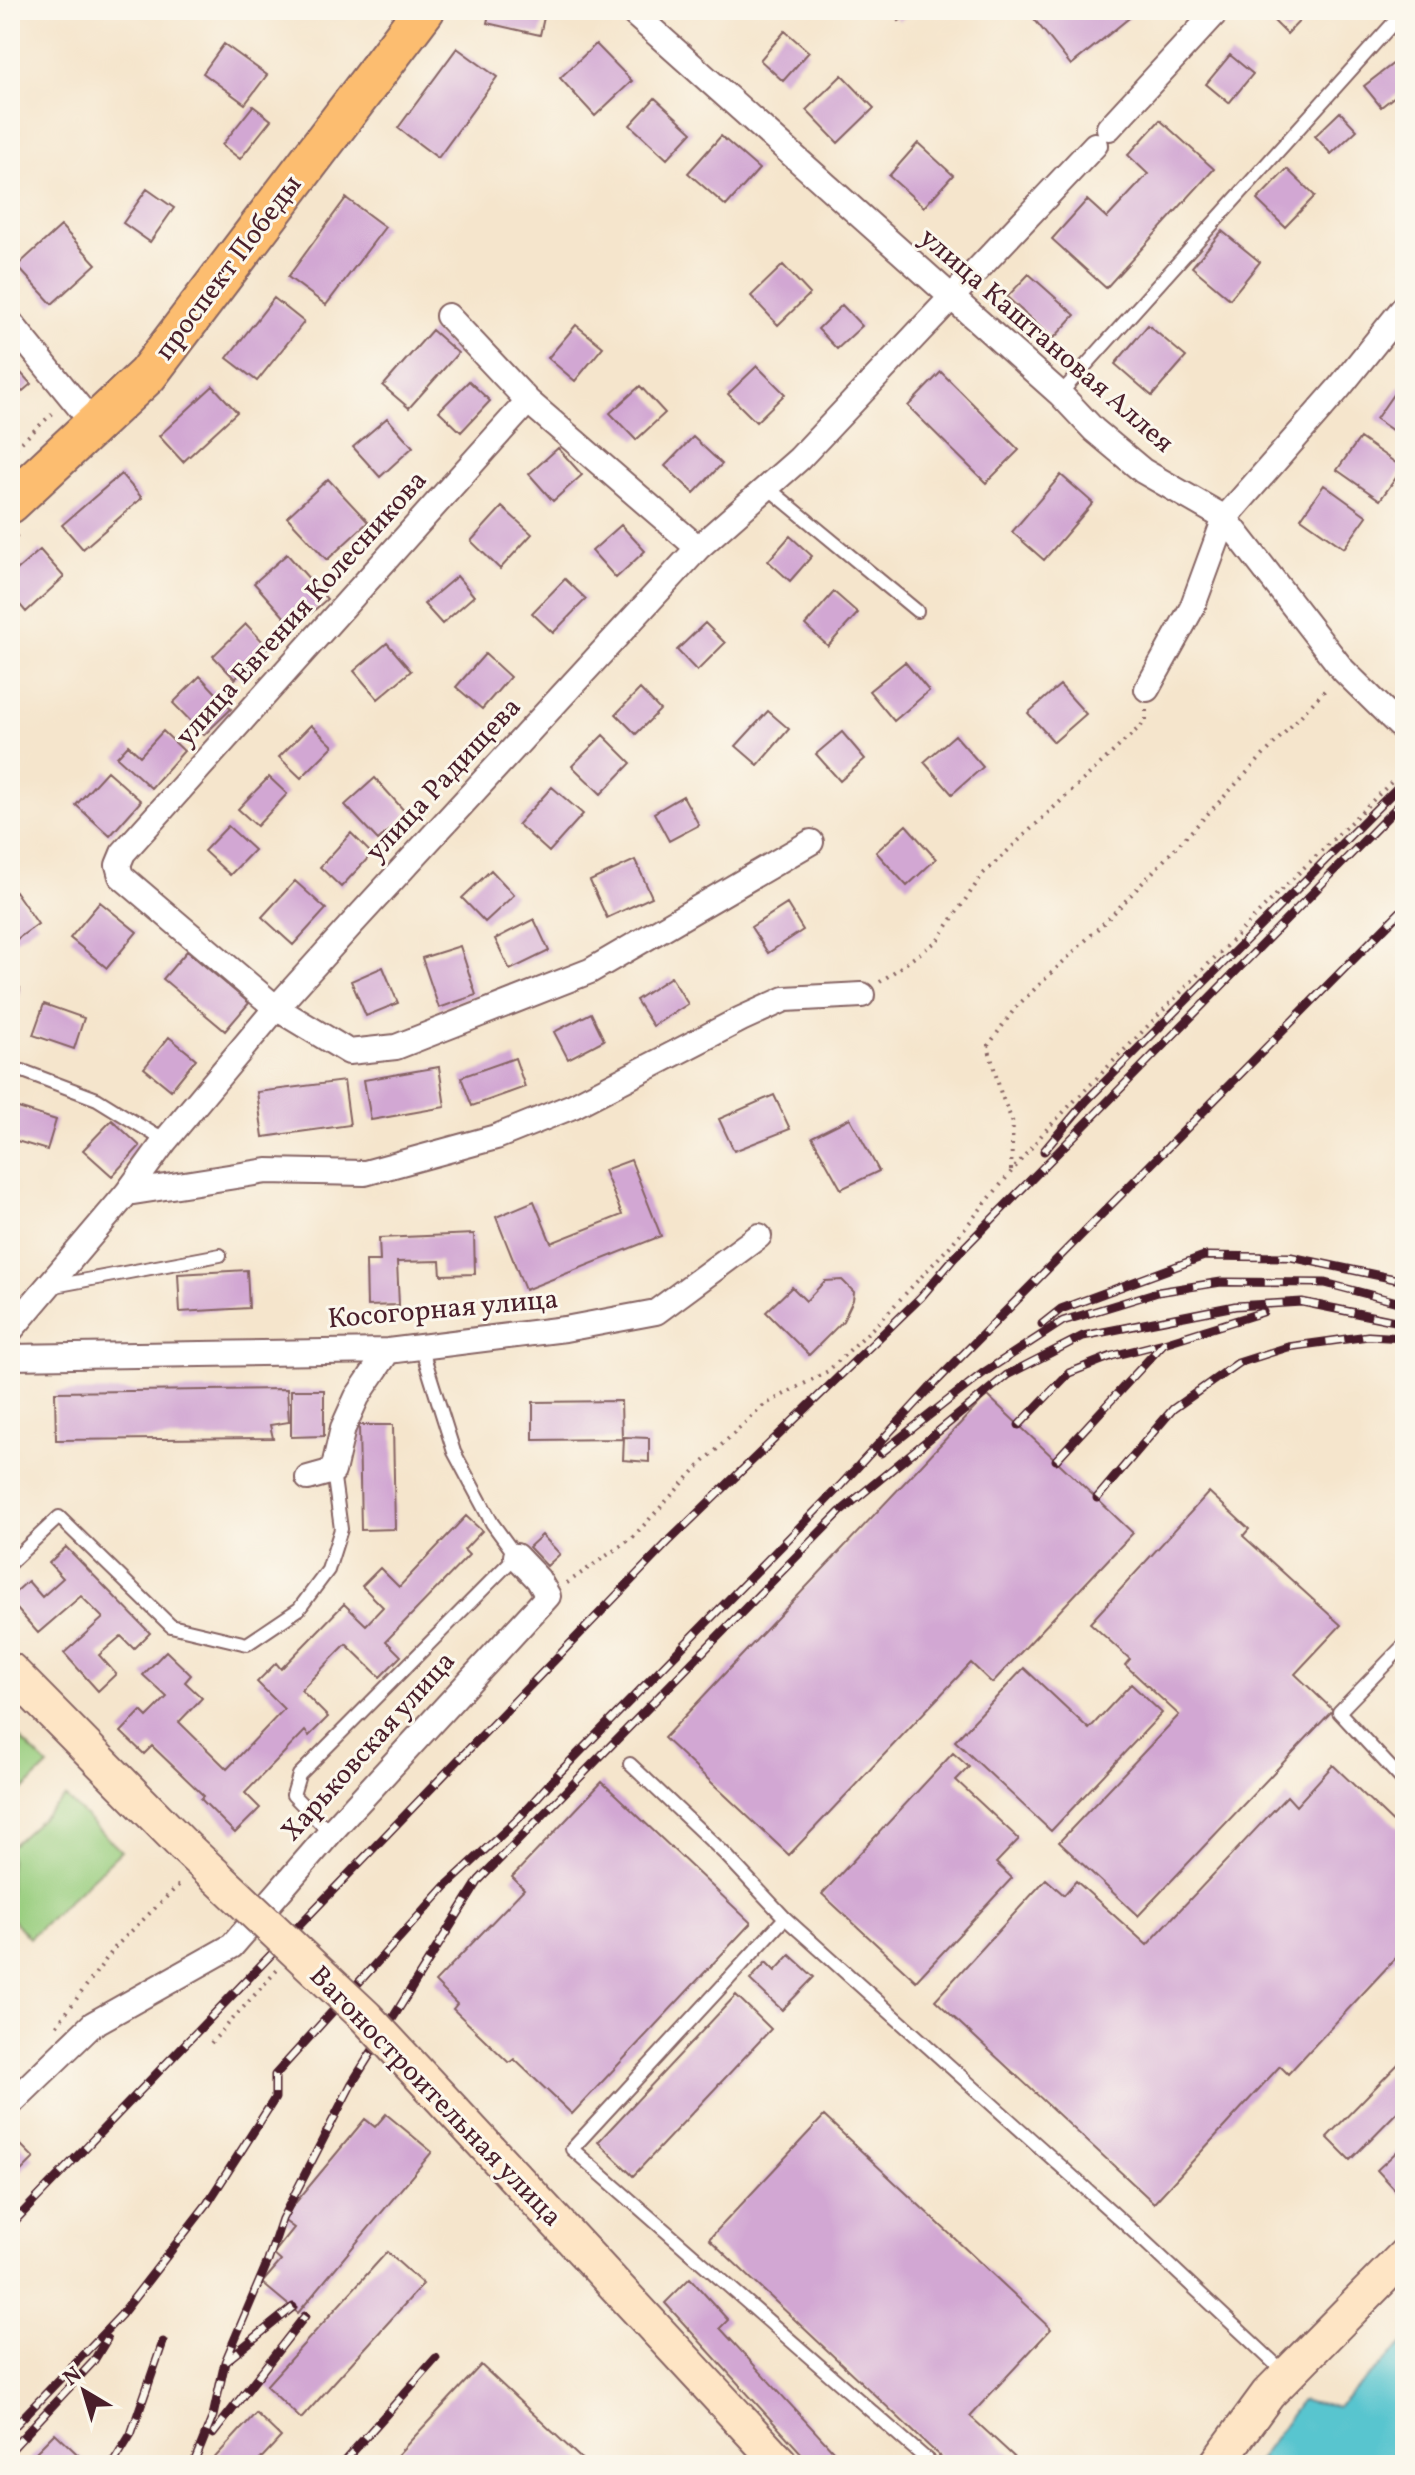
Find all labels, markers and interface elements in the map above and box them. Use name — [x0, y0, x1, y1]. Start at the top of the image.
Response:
street label: проспект Победы — [146, 167, 312, 369]
street label: улица Каштановая Аллея — [910, 219, 1182, 463]
street label: улица Евгения Колесникова — [167, 462, 437, 756]
street label: улица Радищева — [357, 689, 531, 871]
street label: Косогорная улица — [326, 1280, 560, 1340]
street label: Харьковская улица — [273, 1643, 465, 1851]
street label: Вагоностроительная улица — [300, 1958, 570, 2236]
north arrow — [44, 2351, 124, 2431]
text: N — [57, 2360, 89, 2394]

